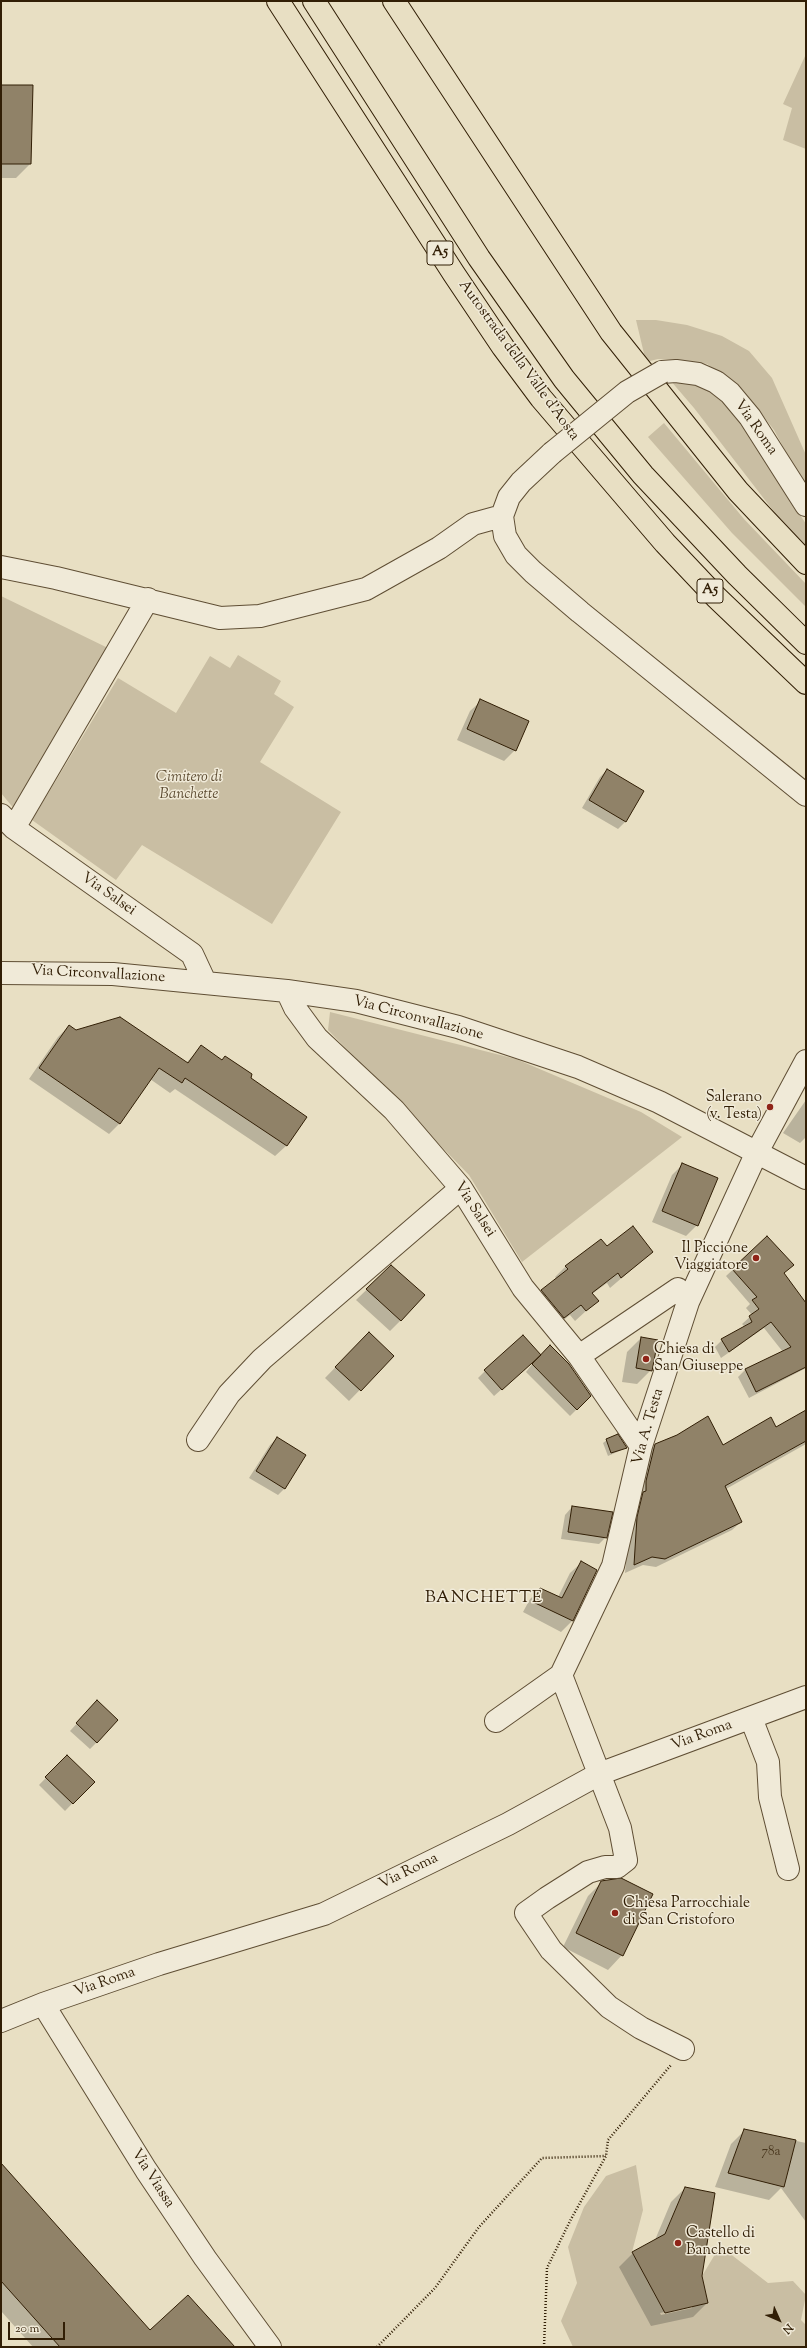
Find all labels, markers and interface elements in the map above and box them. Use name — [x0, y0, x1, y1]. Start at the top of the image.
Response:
road number: A5 — [427, 241, 453, 265]
street label: Autostrada della Valle d'Aosta — [454, 277, 582, 445]
street label: Via Roma — [729, 397, 781, 459]
road number: A5 — [697, 579, 723, 603]
park label: Cimitero di Banchette — [156, 769, 222, 804]
street label: Via Salsei — [77, 870, 139, 920]
street label: Via Circonvallazione — [30, 962, 166, 988]
street label: Via Circonvallazione — [351, 993, 485, 1045]
place label: Salerano (v. Testa) — [706, 1089, 762, 1124]
marker: Salerano (v. Testa) — [765, 1102, 775, 1112]
street label: Via Salsei — [449, 1179, 499, 1241]
place label: Il Piccione Viaggiatore — [674, 1240, 748, 1275]
marker: Il Piccione Viaggiatore — [751, 1253, 761, 1263]
place label: Chiesa di San Giuseppe — [654, 1341, 743, 1376]
marker: Chiesa di San Giuseppe — [641, 1354, 651, 1364]
street label: Via A. Testa — [629, 1387, 669, 1467]
district label: BANCHETTE — [425, 1589, 543, 1609]
street label: Via Roma — [669, 1717, 735, 1755]
street label: Via Roma — [377, 1850, 441, 1894]
place label: Chiesa Parrocchiale di San Cristoforo — [623, 1895, 750, 1930]
marker: Chiesa Parrocchiale di San Cristoforo — [610, 1908, 620, 1918]
street label: Via Roma — [72, 1964, 138, 2002]
house number: 78a — [761, 2145, 781, 2161]
street label: Via Viassa — [126, 2146, 178, 2212]
place label: Castello di Banchette — [686, 2225, 755, 2260]
marker: Castello di Banchette — [673, 2238, 683, 2248]
north arrow — [759, 2300, 799, 2340]
scale bar — [10, 2314, 67, 2340]
text: 20 m — [15, 2320, 39, 2338]
text: N — [779, 2320, 796, 2337]

